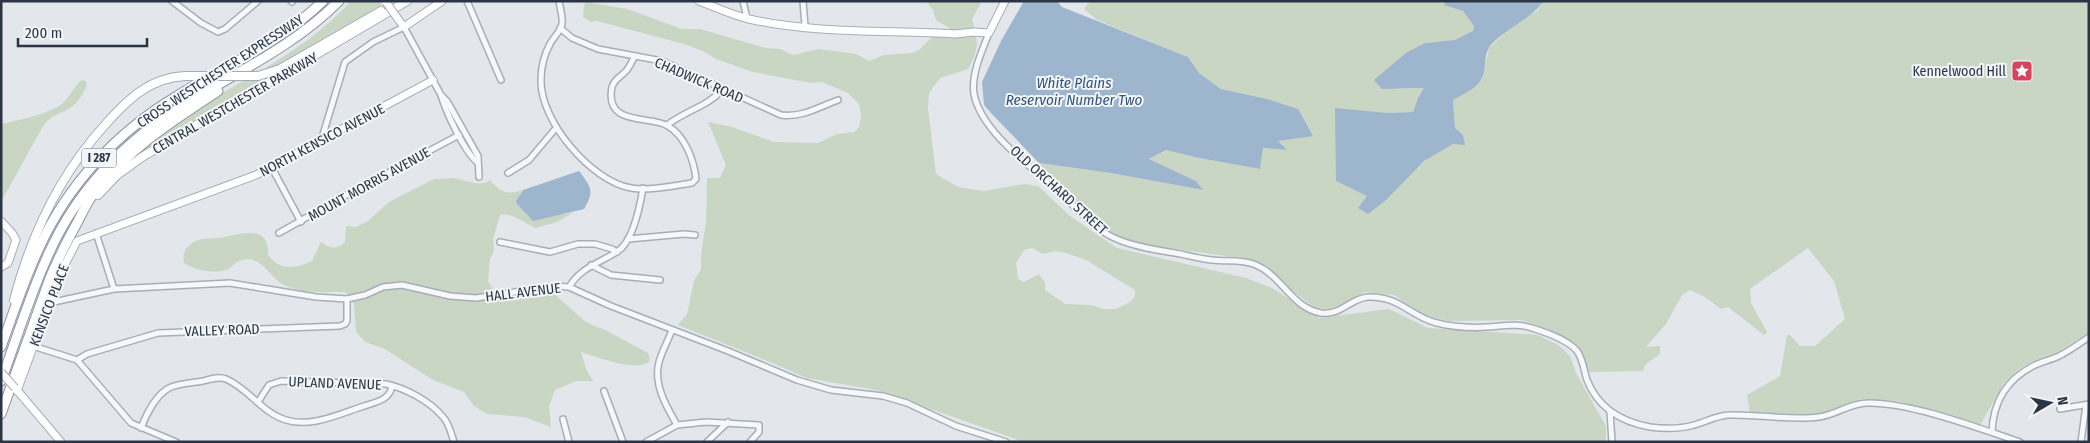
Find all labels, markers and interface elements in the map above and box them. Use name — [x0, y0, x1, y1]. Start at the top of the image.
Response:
street label: CROSS WESTCHESTER EXPRESSWAY — [134, 11, 307, 132]
scale bar — [18, 15, 146, 47]
text: 200 m — [25, 24, 62, 42]
street label: CENTRAL WESTCHESTER PARKWAY — [149, 49, 321, 158]
street label: CHADWICK ROAD — [652, 54, 746, 107]
place icon: Kennelwood Hill — [2010, 59, 2034, 83]
place label: Kennelwood Hill — [1912, 63, 2006, 80]
water label: White Plains Reservoir Number Two — [1006, 74, 1142, 109]
street label: NORTH KENSICO AVENUE — [257, 100, 388, 181]
street label: OLD ORCHARD STREET — [1006, 142, 1111, 239]
street label: MOUNT MORRIS AVENUE — [305, 144, 434, 225]
road number: I 287 — [82, 148, 116, 168]
street label: KENSICO PLACE — [26, 261, 73, 349]
street label: HALL AVENUE — [484, 279, 562, 306]
street label: VALLEY ROAD — [184, 321, 260, 340]
street label: UPLAND AVENUE — [288, 373, 382, 394]
north arrow — [2025, 378, 2075, 428]
text: N — [2053, 396, 2071, 407]

